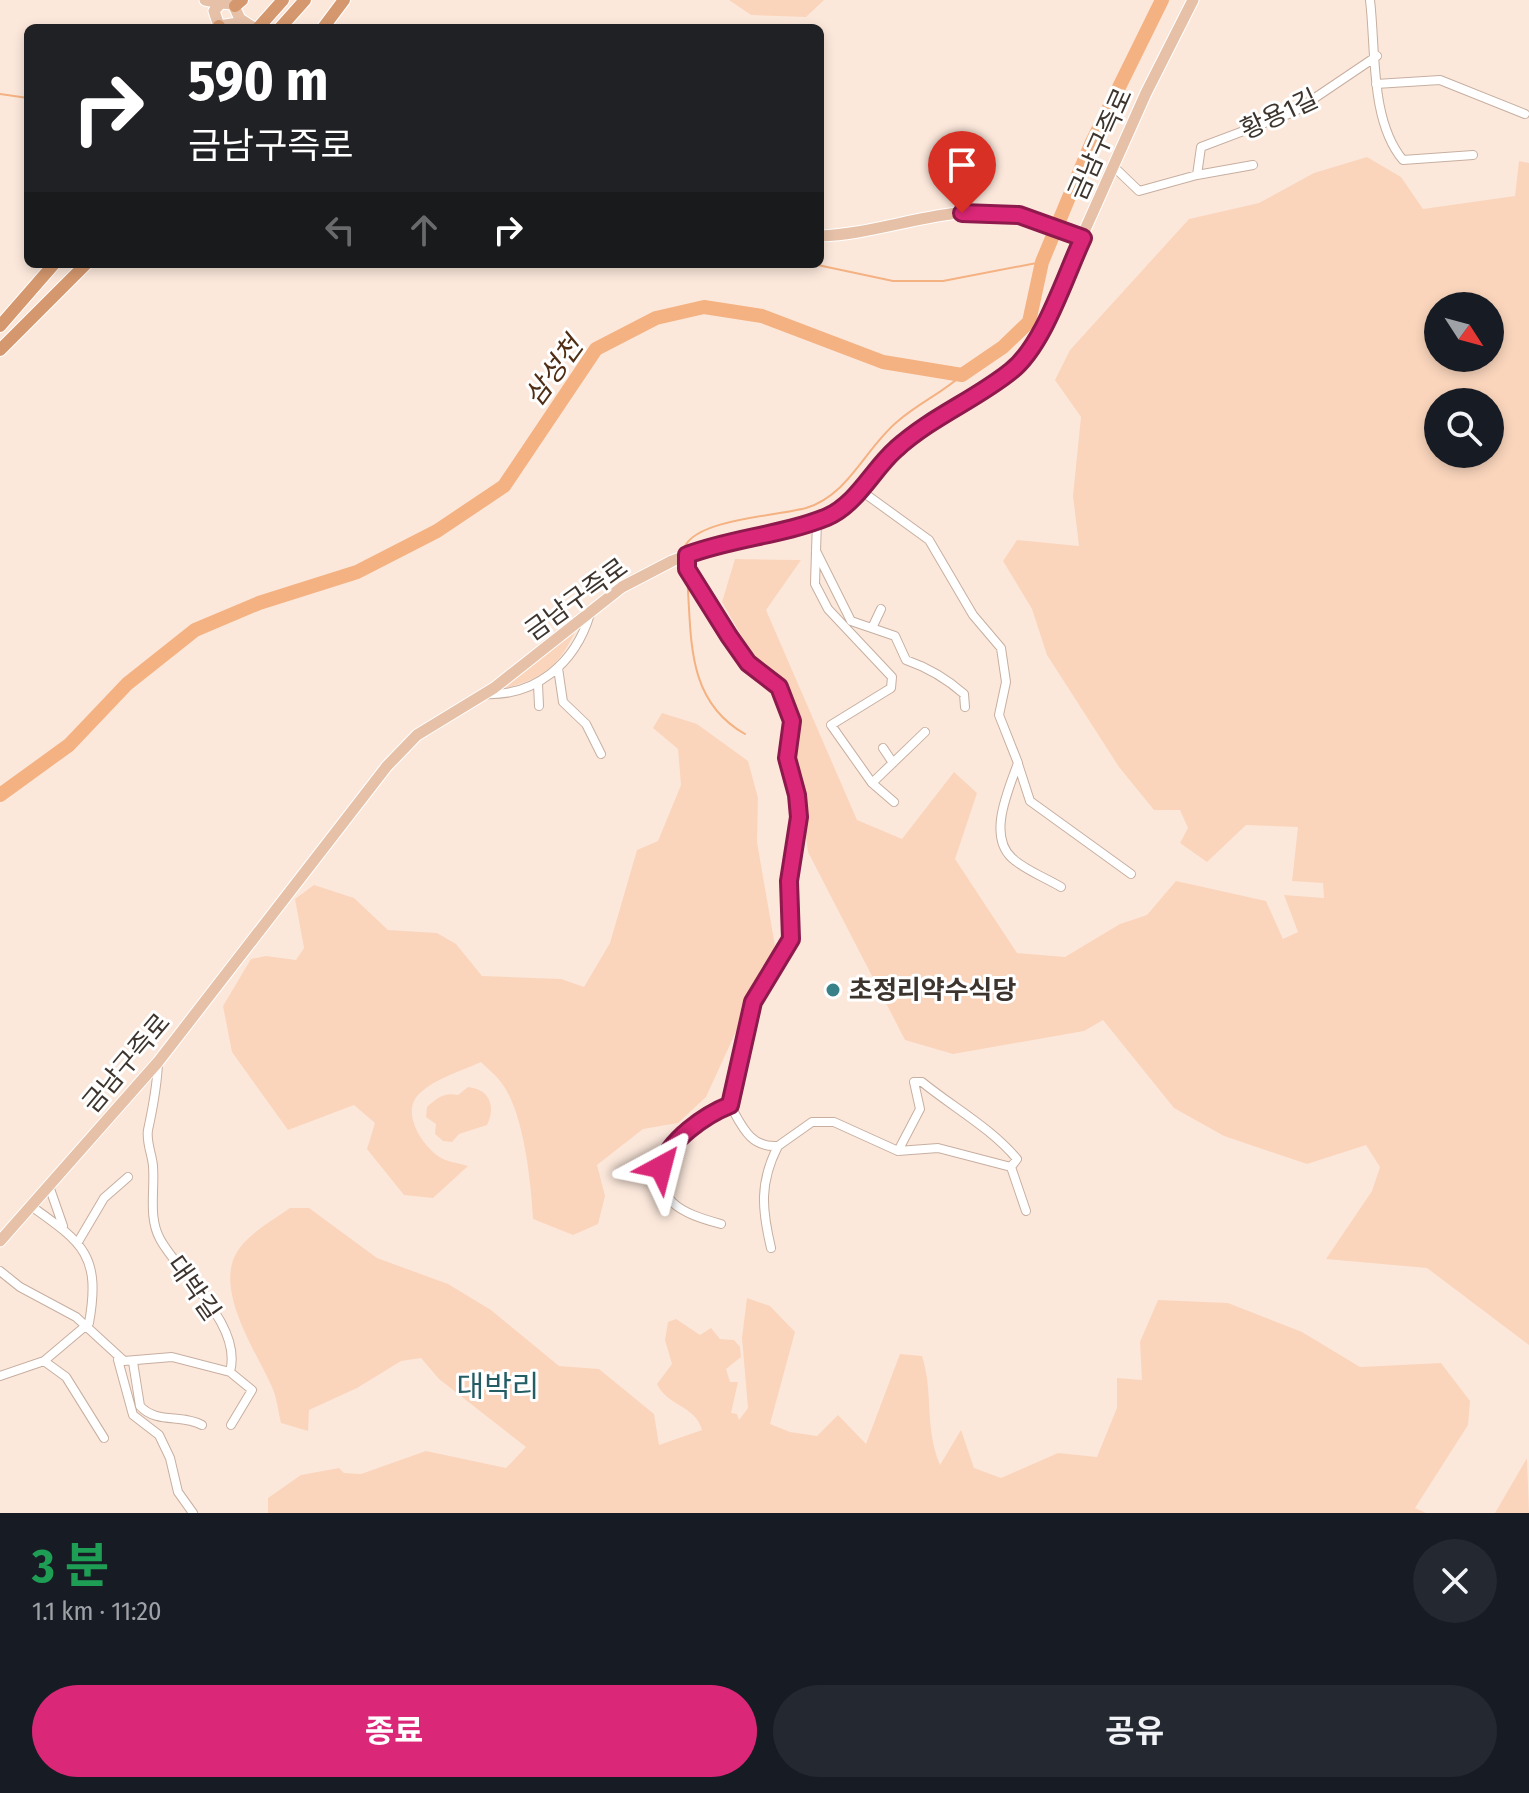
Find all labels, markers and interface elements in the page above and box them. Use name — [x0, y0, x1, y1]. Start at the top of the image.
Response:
text: 590 m — [188, 48, 329, 115]
icon: right — [56, 56, 160, 160]
street label: 금남구즉로 — [1062, 83, 1139, 205]
street label: 황용1길 — [1236, 83, 1323, 146]
text: 금남구즉로 — [188, 124, 354, 168]
pin — [928, 131, 996, 213]
icon: arrive — [940, 143, 984, 187]
icon: left — [318, 208, 362, 252]
icon: ahead — [402, 208, 446, 252]
icon: right — [486, 208, 530, 252]
north arrow — [1424, 292, 1504, 372]
map controls — [1424, 292, 1504, 468]
water label: 삼성천 — [517, 328, 591, 412]
button: search — [1424, 388, 1504, 468]
street label: 금남구즉로 — [519, 552, 634, 647]
place label: 초정리약수식당 — [849, 975, 1017, 1006]
marker: 초정리약수식당 — [824, 981, 842, 999]
street label: 금남구즉로 — [76, 1008, 177, 1119]
position arrow — [619, 1125, 703, 1209]
street label: 대박길 — [160, 1250, 227, 1327]
district label: 대박리 — [457, 1369, 539, 1405]
text: 3 분 — [32, 1537, 109, 1595]
button: close — [1413, 1539, 1497, 1623]
text: 1.1 km · 11:20 — [32, 1596, 162, 1627]
button: 종료 — [32, 1685, 757, 1777]
button: 공유 — [773, 1685, 1497, 1777]

